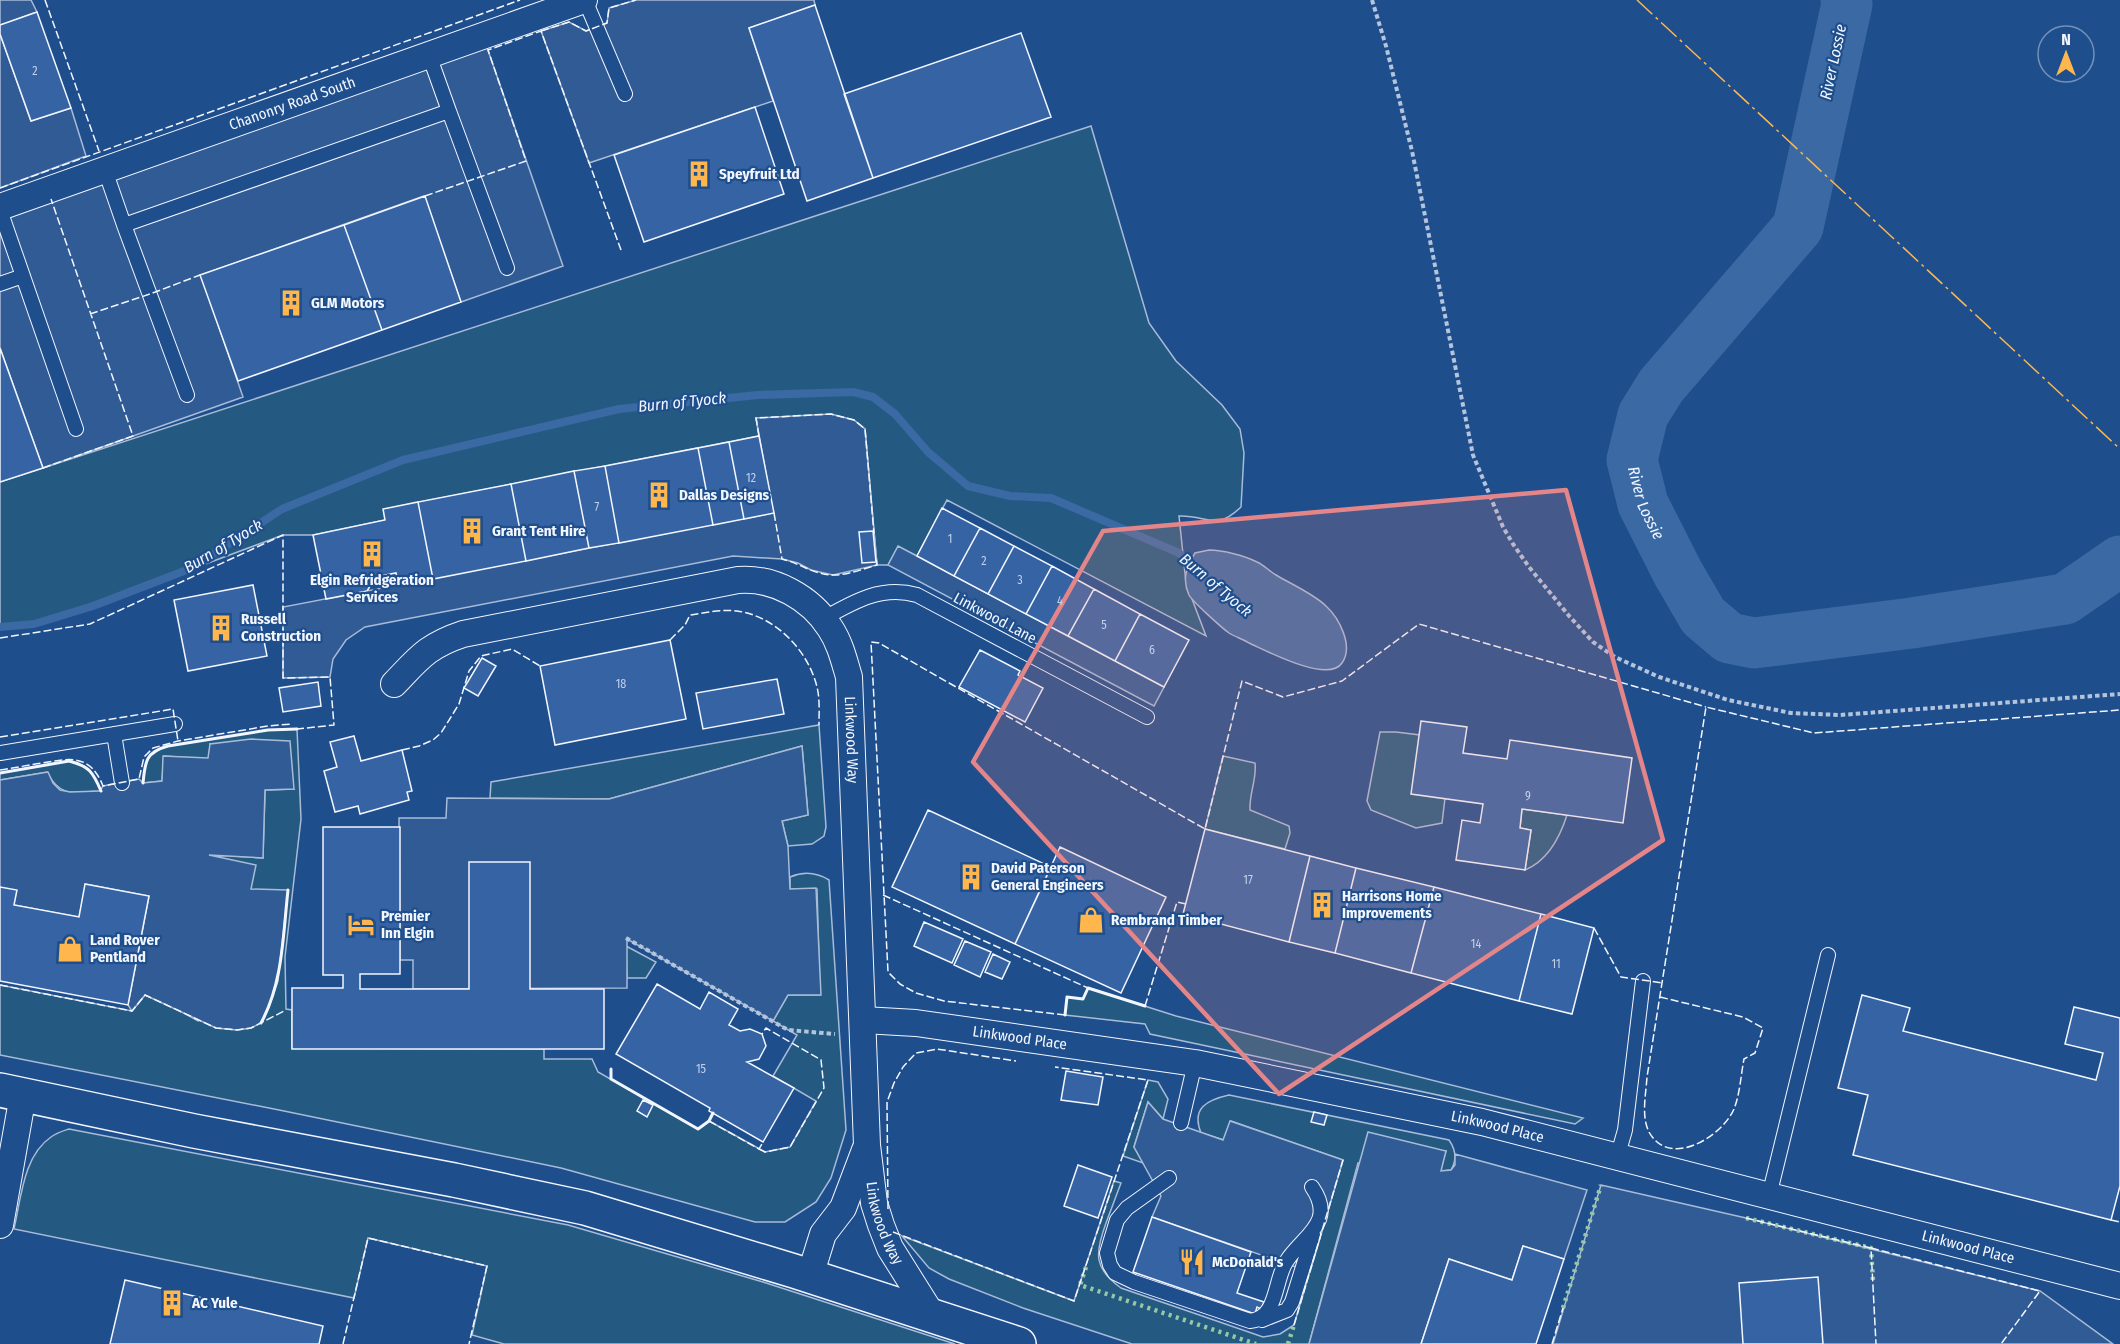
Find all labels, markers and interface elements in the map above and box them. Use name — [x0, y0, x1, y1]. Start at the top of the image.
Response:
water label: River Lossie — [1816, 22, 1850, 101]
north arrow — [2036, 24, 2096, 84]
text: N — [2061, 30, 2071, 49]
house number: 2 — [32, 64, 38, 78]
street label: Chanonry Road South — [227, 73, 358, 134]
building icon: Speyfruit Ltd — [684, 159, 714, 189]
place label: Speyfruit Ltd — [719, 165, 800, 183]
building icon: GLM Motors — [276, 288, 306, 318]
place label: GLM Motors — [311, 294, 385, 312]
water label: Burn of Tyock — [637, 388, 727, 416]
water label: River Lossie — [1624, 464, 1669, 543]
house number: 12 — [746, 471, 756, 485]
building icon: Dallas Designs — [644, 480, 674, 510]
place label: Dallas Designs — [679, 486, 770, 504]
house number: 7 — [595, 500, 600, 514]
water label: Burn of Tyock — [180, 515, 266, 577]
building icon: Grant Tent Hire — [457, 516, 487, 546]
place label: Grant Tent Hire — [492, 522, 586, 540]
house number: 1 — [948, 532, 952, 546]
building icon: Elgin Refridgeration Services — [357, 539, 387, 569]
water label: Burn of Tyock — [1176, 549, 1256, 621]
house number: 2 — [981, 554, 987, 568]
place label: Elgin Refridgeration Services — [310, 571, 434, 606]
house number: 3 — [1017, 573, 1023, 587]
street label: Linkwood Lane — [950, 589, 1040, 647]
house number: 4 — [1057, 594, 1063, 608]
place label: Russell Construction — [241, 610, 321, 645]
building icon: Russell Construction — [206, 613, 236, 643]
house number: 5 — [1101, 618, 1107, 632]
house number: 6 — [1149, 643, 1155, 657]
house number: 18 — [616, 677, 626, 691]
street label: Linkwood Way — [841, 696, 862, 784]
house number: 9 — [1525, 789, 1531, 803]
place label: David Paterson General Engineers — [991, 859, 1104, 894]
building icon: David Paterson General Engineers — [956, 862, 986, 892]
house number: 17 — [1243, 873, 1253, 887]
place label: Harrisons Home Improvements — [1342, 887, 1442, 922]
building icon: Harrisons Home Improvements — [1307, 890, 1337, 920]
shop icon: Rembrand Timber — [1076, 905, 1106, 935]
place label: Premier Inn Elgin — [381, 907, 434, 942]
hotel icon: Premier Inn Elgin — [346, 910, 376, 940]
place label: Rembrand Timber — [1111, 911, 1222, 929]
place label: Land Rover Pentland — [90, 931, 160, 966]
shop icon: Land Rover Pentland — [55, 934, 85, 964]
house number: 14 — [1471, 937, 1481, 951]
house number: 11 — [1551, 957, 1561, 971]
street label: Linkwood Place — [972, 1022, 1068, 1054]
house number: 15 — [696, 1062, 707, 1076]
street label: Linkwood Place — [1449, 1107, 1546, 1147]
street label: Linkwood Way — [862, 1181, 907, 1268]
street label: Linkwood Place — [1920, 1226, 2017, 1268]
restaurant icon: McDonald's — [1177, 1247, 1207, 1277]
place label: McDonald's — [1212, 1253, 1284, 1271]
building icon: AC Yule — [157, 1288, 187, 1318]
place label: AC Yule — [191, 1294, 238, 1312]

